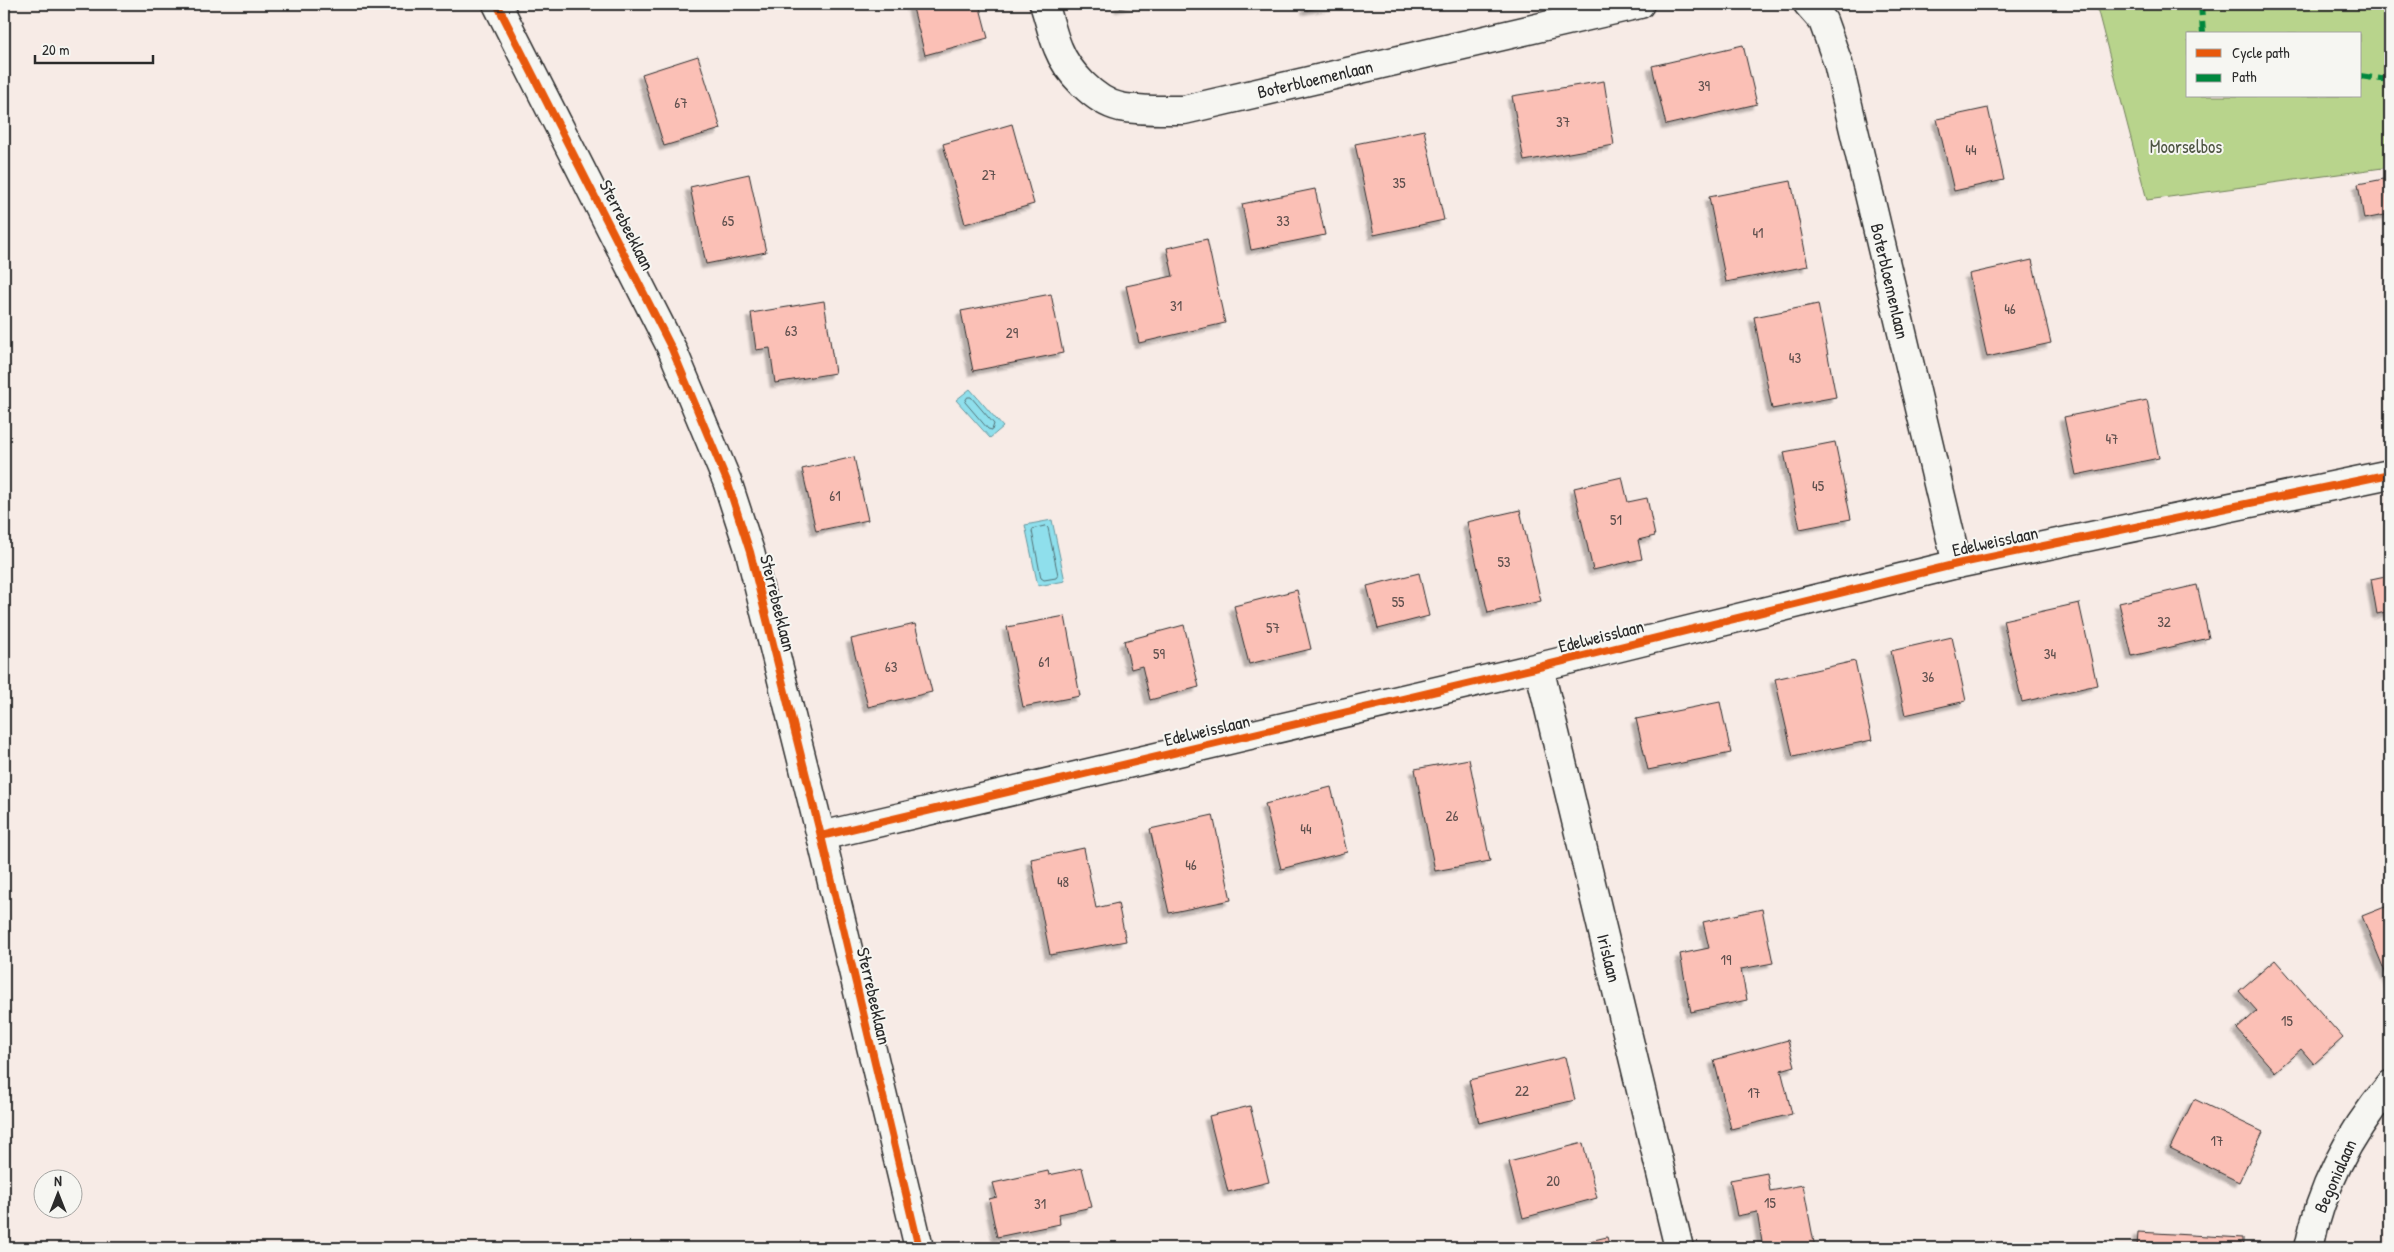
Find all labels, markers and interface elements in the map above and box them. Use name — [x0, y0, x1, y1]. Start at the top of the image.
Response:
scale bar — [35, 32, 152, 64]
legend — [2186, 32, 2362, 98]
text: 20 m — [42, 39, 69, 60]
text: Cycle path — [2232, 42, 2290, 63]
street label: Boterbloemenlaan — [1255, 54, 1375, 104]
text: Path — [2232, 66, 2257, 87]
house number: 39 — [1698, 75, 1711, 96]
house number: 67 — [674, 92, 688, 113]
house number: 37 — [1556, 111, 1570, 132]
park label: Moorselbos — [2150, 134, 2222, 159]
house number: 44 — [1965, 139, 1977, 160]
house number: 27 — [982, 164, 996, 185]
house number: 35 — [1392, 172, 1406, 193]
street label: Sterrebeeklaan — [593, 175, 661, 275]
house number: 65 — [722, 210, 735, 231]
house number: 33 — [1276, 210, 1290, 231]
street label: Boterbloemenlaan — [1865, 221, 1915, 341]
house number: 41 — [1752, 222, 1764, 243]
house number: 31 — [1170, 295, 1182, 316]
house number: 46 — [2004, 298, 2016, 319]
house number: 63 — [785, 320, 798, 341]
house number: 29 — [1006, 322, 1019, 343]
house number: 43 — [1789, 347, 1801, 368]
house number: 47 — [2105, 428, 2119, 449]
house number: 45 — [1812, 475, 1825, 496]
house number: 61 — [829, 485, 841, 506]
house number: 51 — [1610, 509, 1622, 530]
street label: Edelweisslaan — [1950, 520, 2040, 562]
house number: 53 — [1497, 551, 1511, 572]
street label: Sterrebeeklaan — [754, 552, 802, 654]
house number: 55 — [1392, 591, 1405, 612]
house number: 32 — [2157, 611, 2171, 632]
street label: Edelweisslaan — [1556, 613, 1646, 659]
house number: 57 — [1266, 617, 1280, 638]
house number: 59 — [1153, 643, 1165, 664]
house number: 34 — [2044, 643, 2057, 664]
house number: 61 — [1038, 651, 1050, 672]
house number: 63 — [885, 656, 898, 677]
house number: 36 — [1922, 666, 1934, 687]
street label: Edelweisslaan — [1162, 708, 1252, 752]
house number: 26 — [1445, 805, 1459, 826]
house number: 44 — [1300, 818, 1312, 839]
house number: 46 — [1185, 854, 1197, 875]
house number: 48 — [1057, 871, 1069, 892]
street label: Irislaan — [1591, 931, 1627, 985]
street label: Sterrebeeklaan — [851, 945, 897, 1047]
house number: 19 — [1721, 949, 1732, 970]
house number: 15 — [2281, 1010, 2294, 1031]
house number: 22 — [1515, 1080, 1529, 1101]
house number: 17 — [1748, 1082, 1760, 1103]
house number: 17 — [2211, 1130, 2223, 1151]
street label: Begonialaan — [2308, 1135, 2362, 1217]
north arrow — [32, 1170, 82, 1220]
house number: 20 — [1546, 1170, 1560, 1191]
text: N — [54, 1171, 62, 1190]
house number: 15 — [1764, 1192, 1777, 1213]
house number: 31 — [1034, 1193, 1046, 1214]

